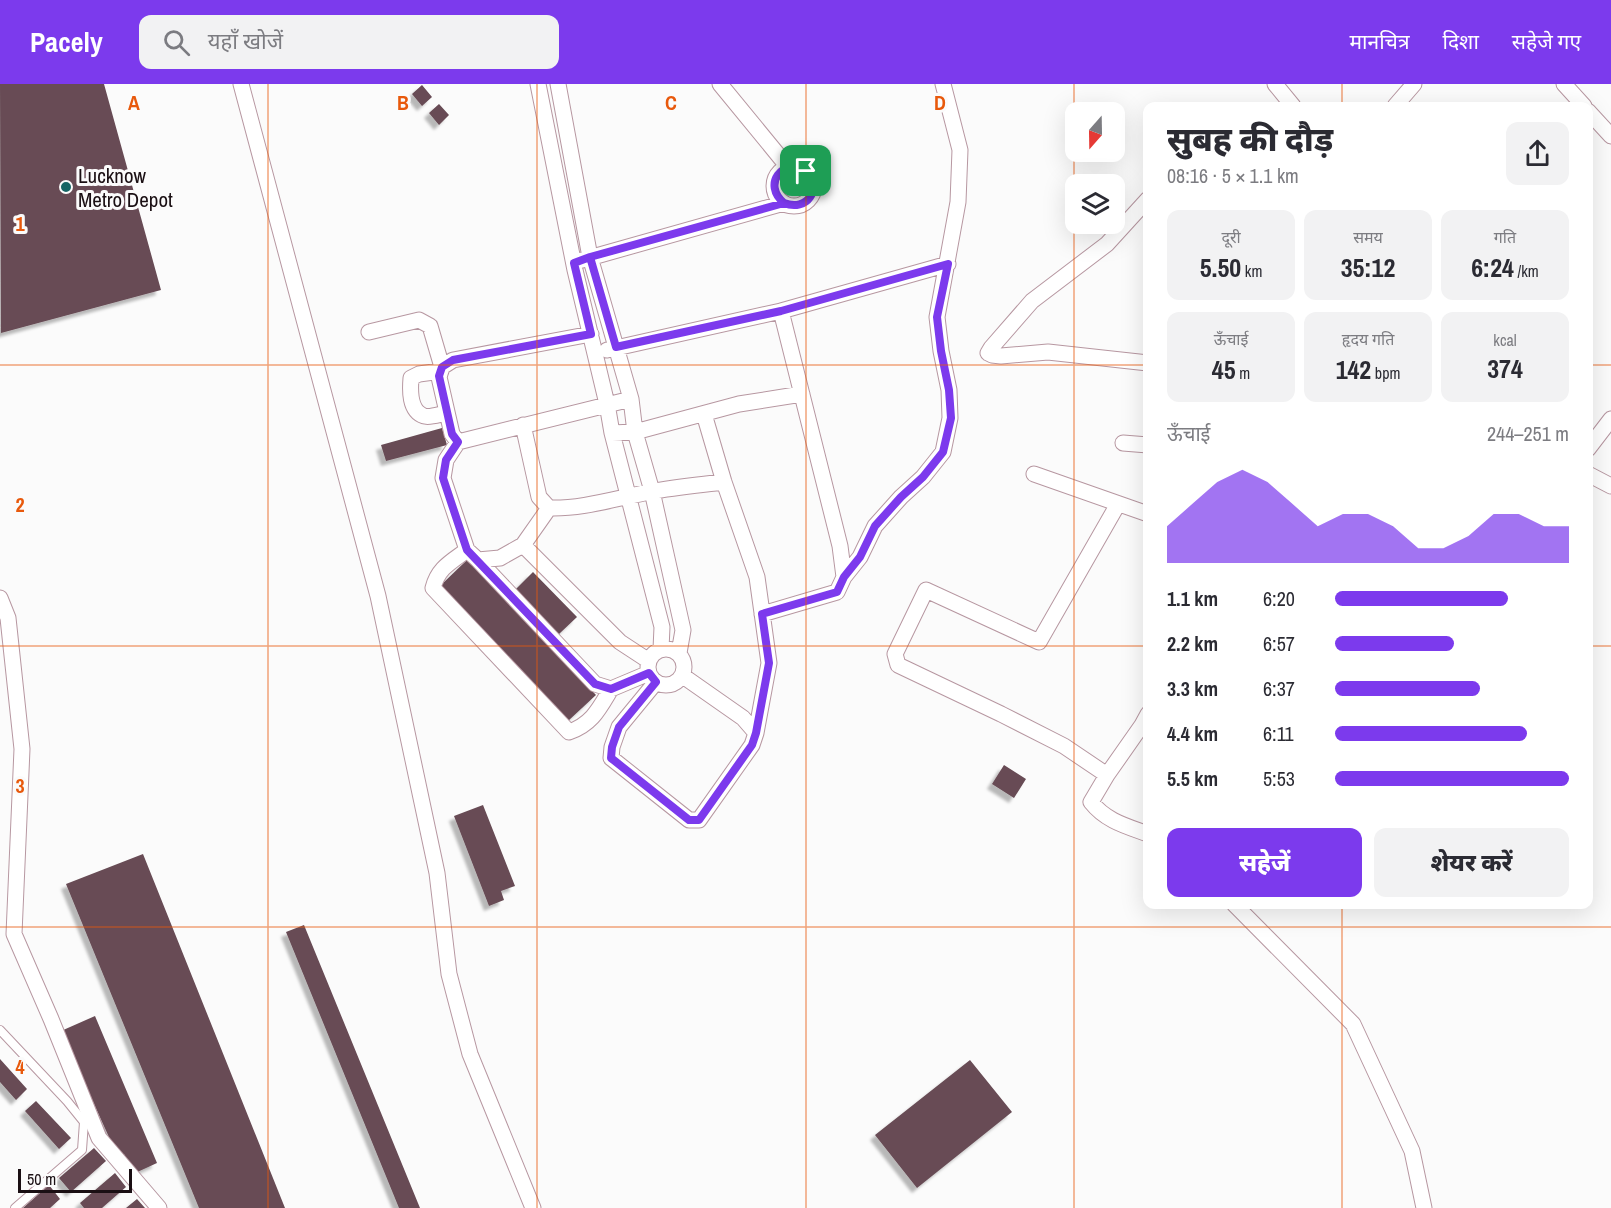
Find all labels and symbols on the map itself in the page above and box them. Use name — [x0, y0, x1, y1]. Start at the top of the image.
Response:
text: A — [128, 89, 140, 116]
text: B — [397, 89, 409, 116]
text: C — [665, 89, 677, 116]
text: D — [934, 89, 946, 116]
north arrow — [1065, 102, 1125, 162]
pin — [780, 145, 831, 196]
place label: Lucknow Metro Depot — [78, 161, 173, 214]
marker: Lucknow Metro Depot — [59, 180, 73, 194]
text: 1 — [15, 210, 25, 237]
text: 2 — [15, 491, 25, 518]
text: 3 — [15, 772, 25, 799]
text: 4 — [15, 1053, 25, 1080]
scale bar — [18, 1166, 132, 1194]

